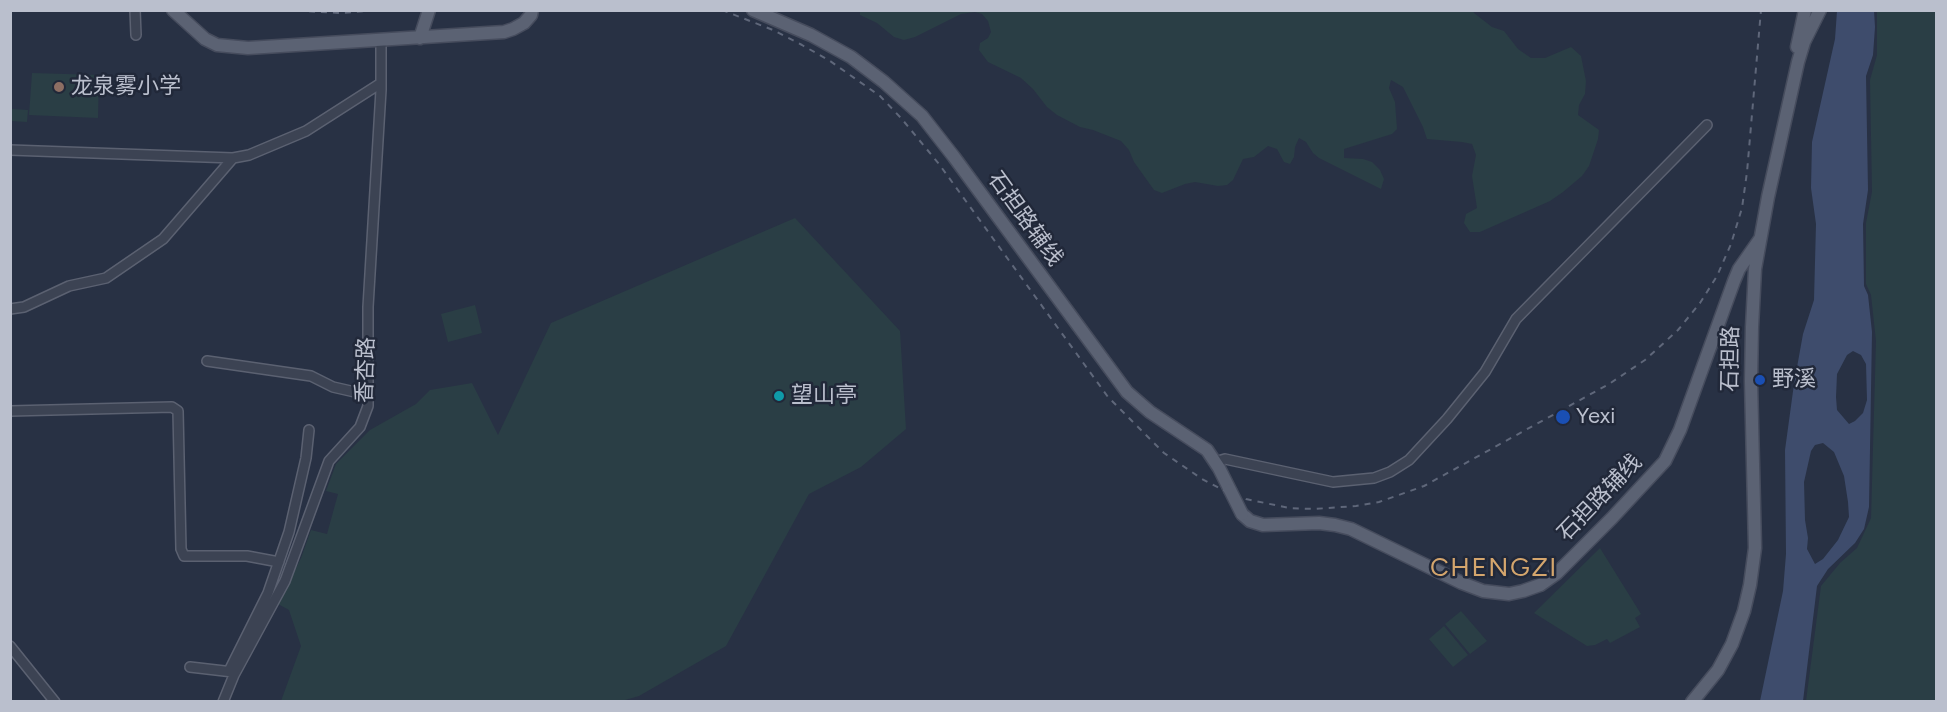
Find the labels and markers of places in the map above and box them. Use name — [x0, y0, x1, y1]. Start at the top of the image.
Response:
place label: 龙泉雾小学 — [71, 74, 181, 100]
marker: 龙泉雾小学 — [52, 80, 66, 94]
place label: 野溪 — [1772, 367, 1816, 393]
marker: 野溪 — [1753, 373, 1767, 387]
place label: 望山亭 — [791, 383, 857, 409]
marker: 望山亭 — [772, 389, 786, 403]
place label: Yexi — [1576, 404, 1615, 430]
marker: Yexi — [1554, 408, 1572, 426]

